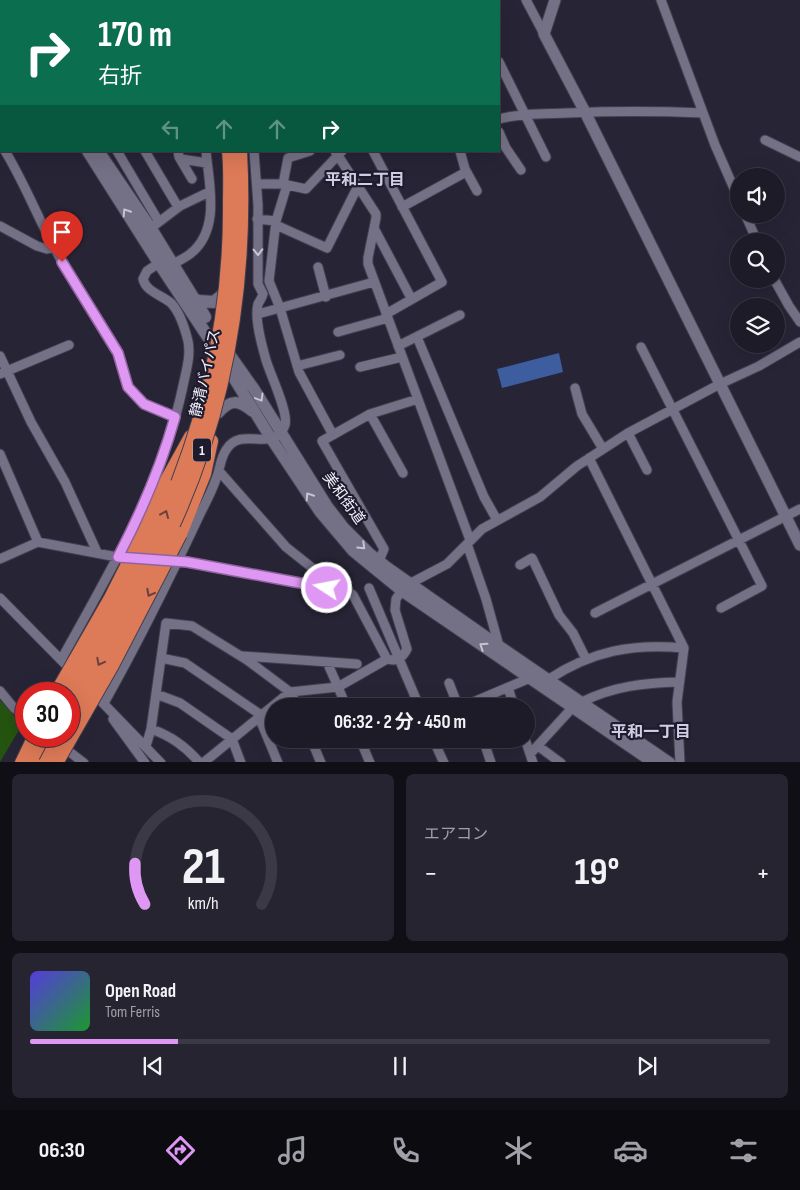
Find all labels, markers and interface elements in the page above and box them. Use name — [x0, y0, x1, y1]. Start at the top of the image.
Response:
text: 170 m — [98, 14, 172, 57]
icon: right — [15, 20, 80, 85]
text: 右折 — [98, 63, 142, 90]
icon: left — [157, 115, 185, 143]
icon: ahead — [210, 115, 238, 143]
icon: ahead — [263, 115, 291, 143]
icon: right — [316, 115, 344, 143]
map controls — [730, 168, 785, 353]
button: sound — [730, 168, 785, 223]
district label: 平和二丁目 — [325, 171, 405, 190]
one-way arrow — [123, 208, 132, 217]
pin — [41, 211, 83, 262]
icon: arrive — [48, 218, 76, 246]
button: search — [730, 233, 785, 288]
one-way arrow — [253, 249, 263, 257]
button: layers — [730, 298, 785, 353]
street label: 静清バイパス — [186, 327, 225, 419]
one-way arrow — [253, 393, 263, 402]
road number: 1 — [193, 438, 211, 462]
street label: 美和街道 — [318, 468, 369, 528]
one-way arrow — [306, 492, 315, 501]
one-way arrow — [159, 510, 169, 519]
one-way arrow — [356, 540, 365, 549]
position arrow — [300, 561, 352, 613]
one-way arrow — [146, 588, 156, 597]
one-way arrow — [480, 643, 489, 652]
one-way arrow — [96, 657, 106, 666]
speed limit sign: 30 — [15, 682, 80, 747]
text: 06:32 · 2 分 · 450 m — [334, 711, 466, 734]
district label: 平和一丁目 — [611, 723, 691, 742]
text: エアコン — [424, 825, 488, 844]
text: 21 — [181, 836, 225, 899]
text: 19° — [575, 850, 619, 895]
text: − — [424, 857, 438, 890]
text: + — [756, 857, 770, 890]
text: km/h — [188, 893, 218, 914]
text: Open Road — [105, 980, 176, 1003]
text: Tom Ferris — [105, 1003, 160, 1022]
icon: previous — [139, 1052, 167, 1080]
icon: pause — [386, 1052, 414, 1080]
icon: next — [633, 1052, 661, 1080]
icon: directions — [163, 1133, 198, 1168]
icon: music — [275, 1133, 310, 1168]
icon: phone — [388, 1133, 423, 1168]
icon: climate — [501, 1133, 536, 1168]
icon: car — [613, 1133, 648, 1168]
icon: filters — [726, 1133, 761, 1168]
text: 06:30 — [39, 1137, 85, 1164]

